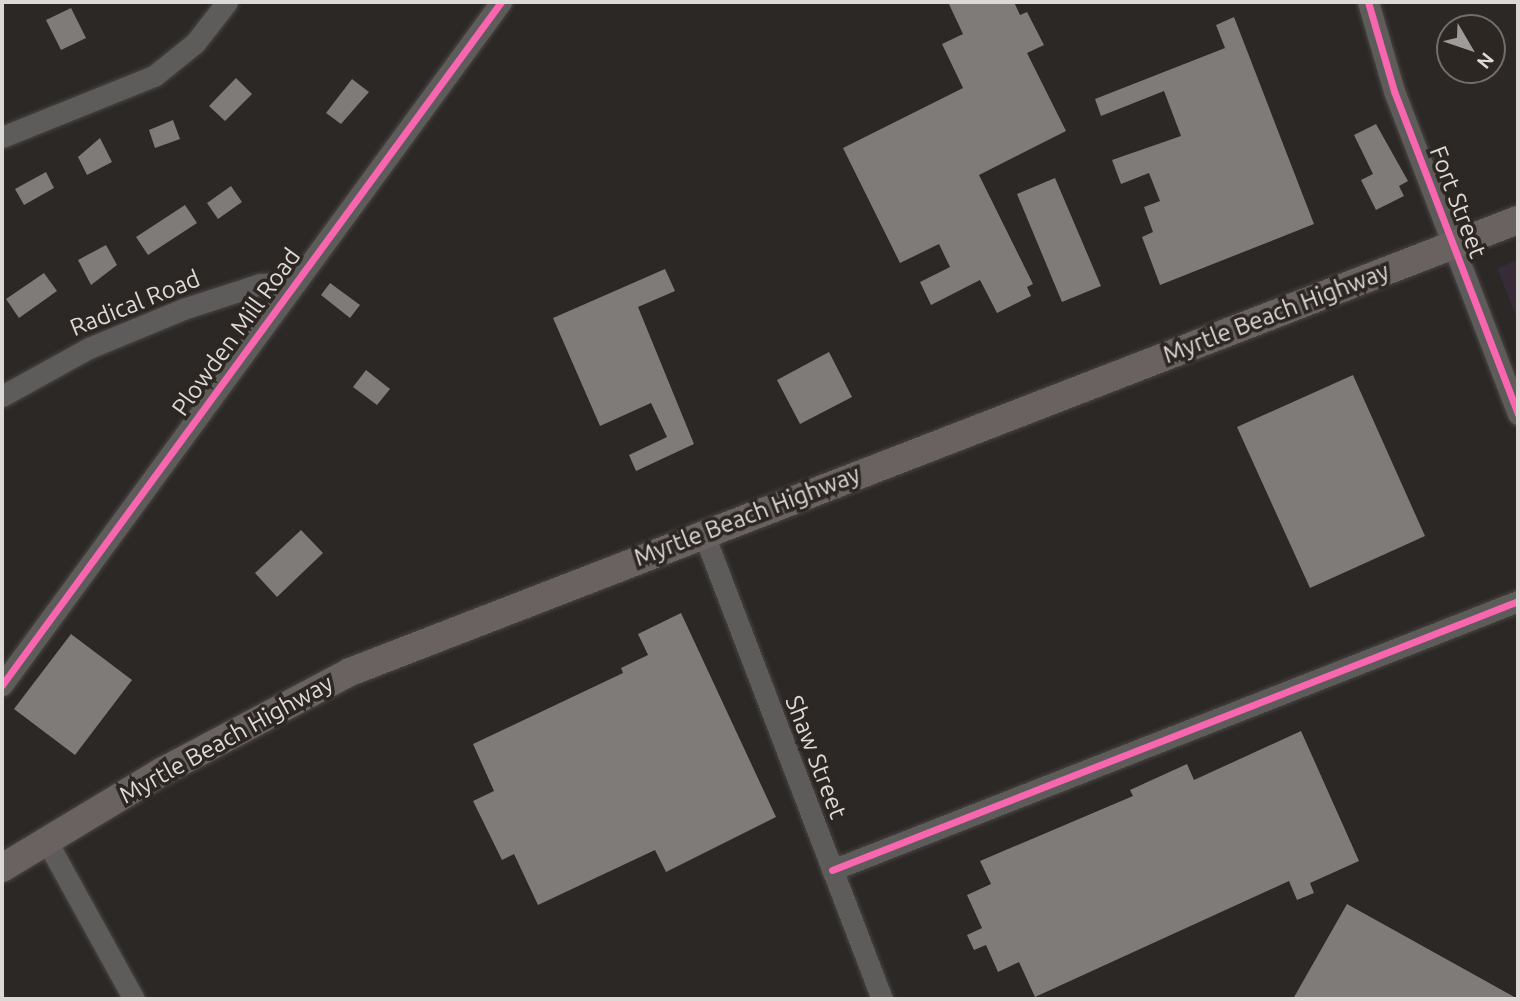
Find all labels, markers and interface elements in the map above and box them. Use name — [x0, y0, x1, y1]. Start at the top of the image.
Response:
north arrow — [1436, 14, 1506, 84]
text: N — [1473, 49, 1499, 73]
street label: Fort Street — [1423, 142, 1493, 262]
street label: Plowden Mill Road — [166, 243, 306, 421]
street label: Myrtle Beach Highway — [1159, 257, 1393, 369]
street label: Radical Road — [66, 264, 204, 342]
street label: Myrtle Beach Highway — [630, 460, 864, 572]
street label: Myrtle Beach Highway — [114, 668, 338, 810]
street label: Shaw Street — [779, 691, 853, 823]

